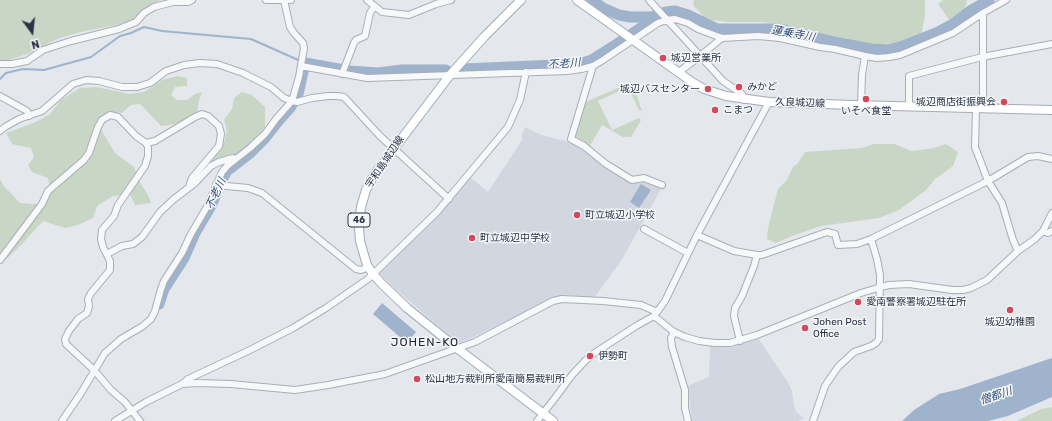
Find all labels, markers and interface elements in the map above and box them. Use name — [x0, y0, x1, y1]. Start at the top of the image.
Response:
north arrow — [12, 12, 52, 52]
water label: 蓮乗寺川 — [770, 24, 816, 44]
text: N — [30, 37, 41, 51]
place label: 城辺営業所 — [671, 52, 721, 64]
marker: 城辺営業所 — [658, 53, 668, 63]
water label: 不老川 — [547, 56, 581, 72]
place label: みかど — [747, 81, 777, 93]
marker: みかど — [734, 82, 744, 92]
place label: 城辺バスセンター — [620, 83, 700, 95]
marker: 城辺バスセンター — [703, 84, 713, 94]
marker: いそべ食堂 — [861, 94, 871, 104]
street label: 久良城辺線 — [775, 96, 825, 110]
place label: 城辺商店街振興会 — [916, 96, 996, 108]
marker: 城辺商店街振興会 — [999, 97, 1009, 107]
place label: こまつ — [723, 104, 753, 116]
marker: こまつ — [710, 105, 720, 115]
place label: いそべ食堂 — [841, 105, 891, 117]
street label: 宇和島城辺線 — [363, 134, 407, 190]
water label: 不老川 — [203, 176, 229, 212]
place label: 町立城辺小学校 — [585, 209, 655, 221]
marker: 町立城辺小学校 — [572, 210, 582, 220]
road number: 46 — [348, 213, 370, 227]
place label: 町立城辺中学校 — [480, 232, 550, 244]
marker: 町立城辺中学校 — [467, 233, 477, 243]
place label: 愛南警察署城辺駐在所 — [866, 296, 966, 308]
marker: 愛南警察署城辺駐在所 — [853, 297, 863, 307]
marker: 城辺幼稚園 — [1005, 305, 1015, 315]
place label: Johen Post Office — [813, 316, 866, 340]
place label: 城辺幼稚園 — [985, 316, 1035, 328]
marker: Johen Post Office — [800, 323, 810, 333]
district label: JOHEN-KO — [391, 336, 459, 350]
place label: 伊勢町 — [598, 350, 628, 362]
marker: 伊勢町 — [585, 351, 595, 361]
place label: 松山地方裁判所愛南簡易裁判所 — [425, 373, 565, 385]
marker: 松山地方裁判所愛南簡易裁判所 — [412, 374, 422, 384]
water label: 僧都川 — [978, 384, 1014, 408]

